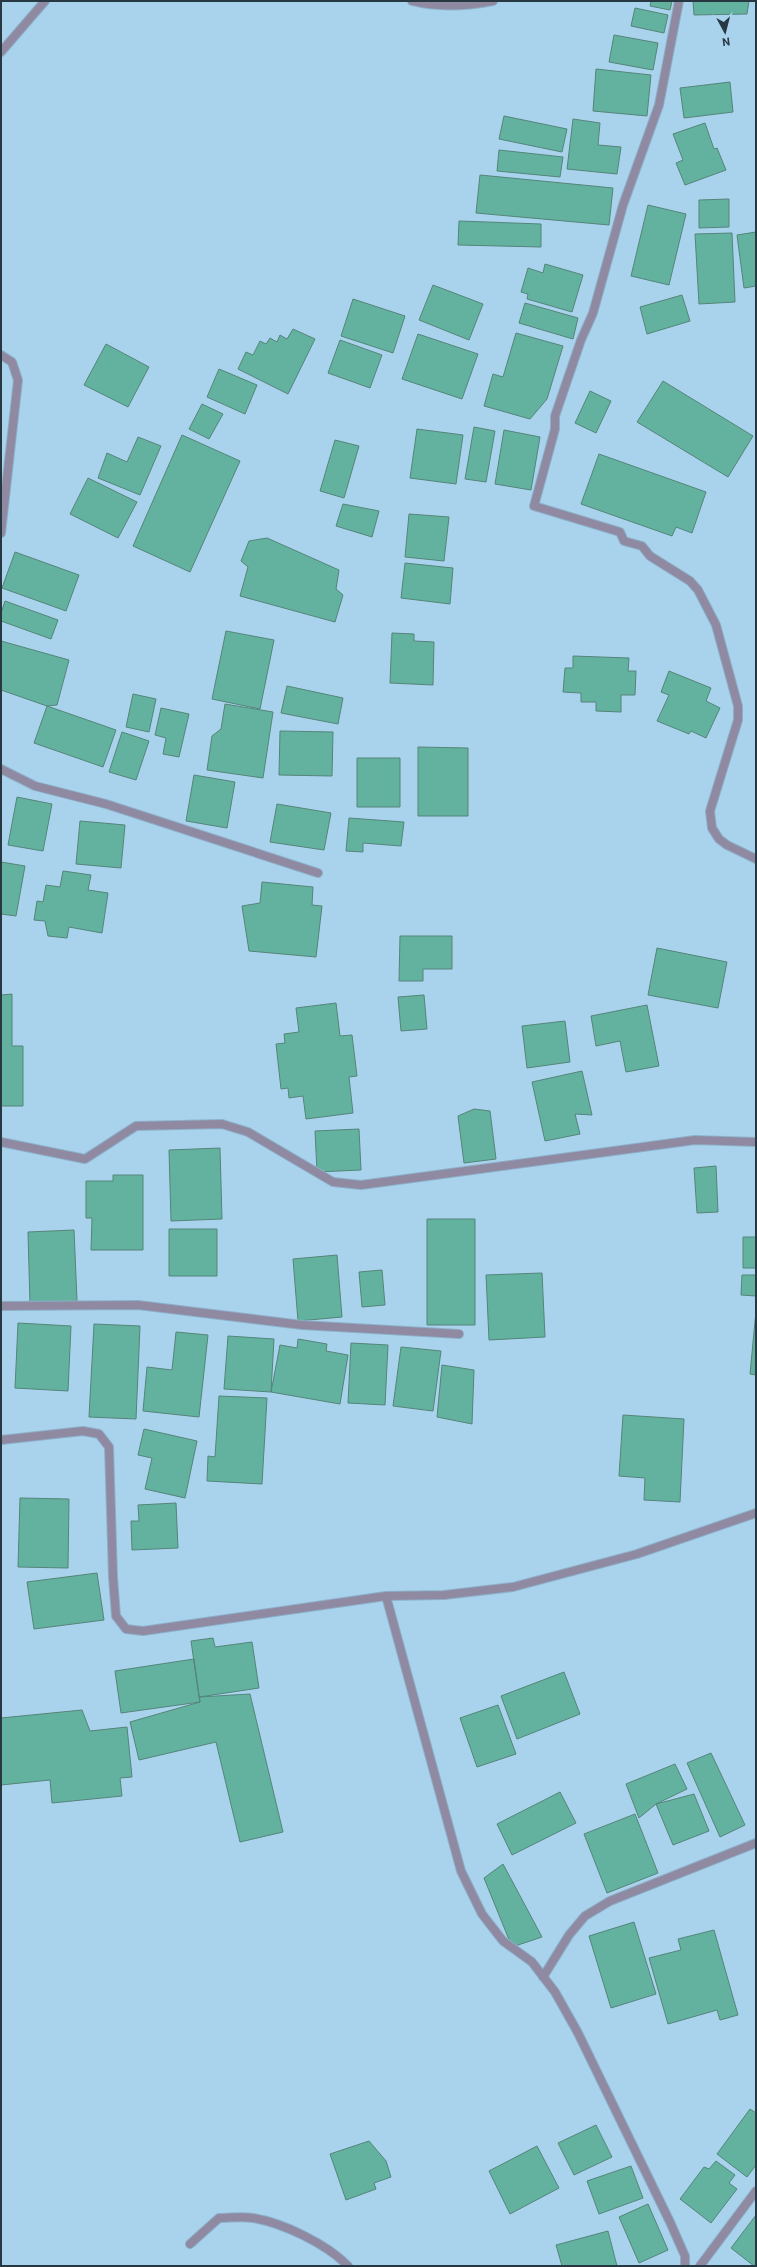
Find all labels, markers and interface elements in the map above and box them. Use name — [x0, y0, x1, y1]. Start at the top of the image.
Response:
north arrow — [705, 12, 745, 52]
text: N — [721, 35, 731, 48]

